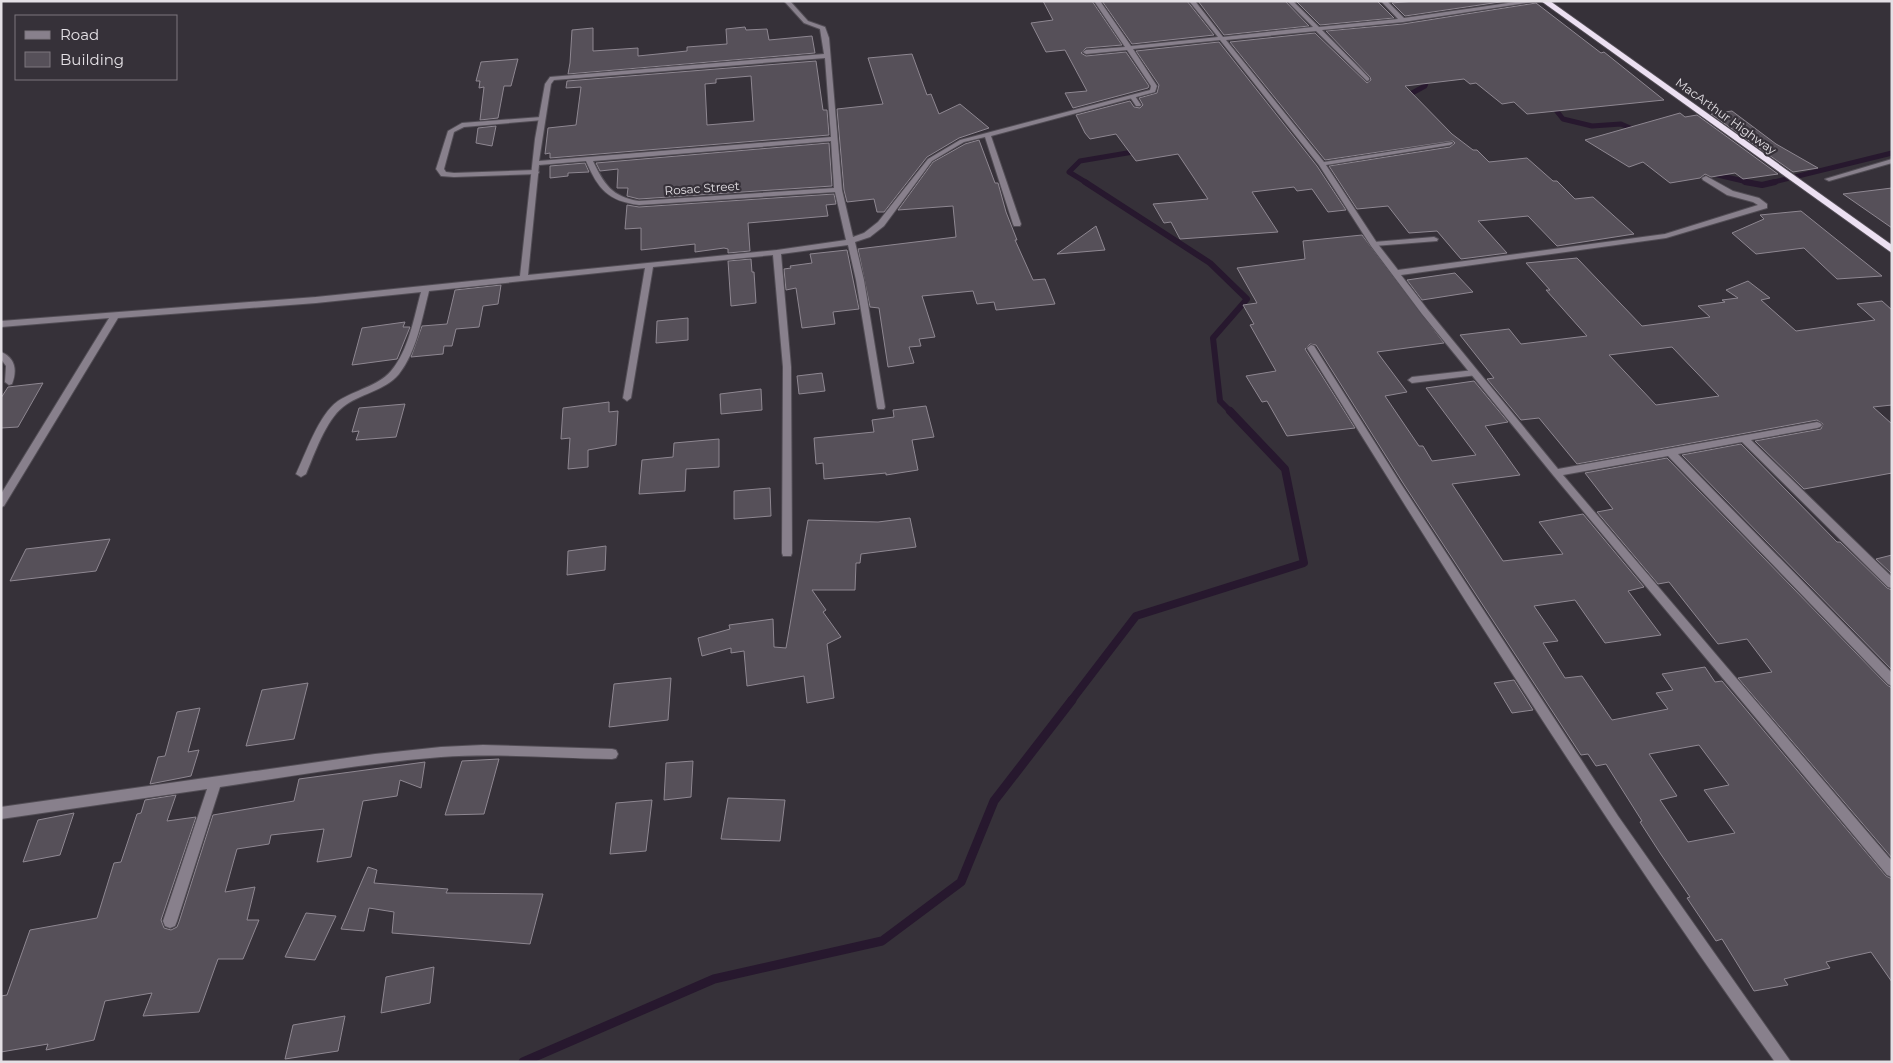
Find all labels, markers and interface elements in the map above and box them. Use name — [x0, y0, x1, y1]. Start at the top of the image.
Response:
legend — [15, 15, 178, 80]
text: Road — [60, 25, 99, 44]
text: Building — [60, 50, 124, 69]
street label: MacArthur Highway — [1673, 74, 1780, 158]
street label: Rosac Street — [664, 178, 740, 198]

